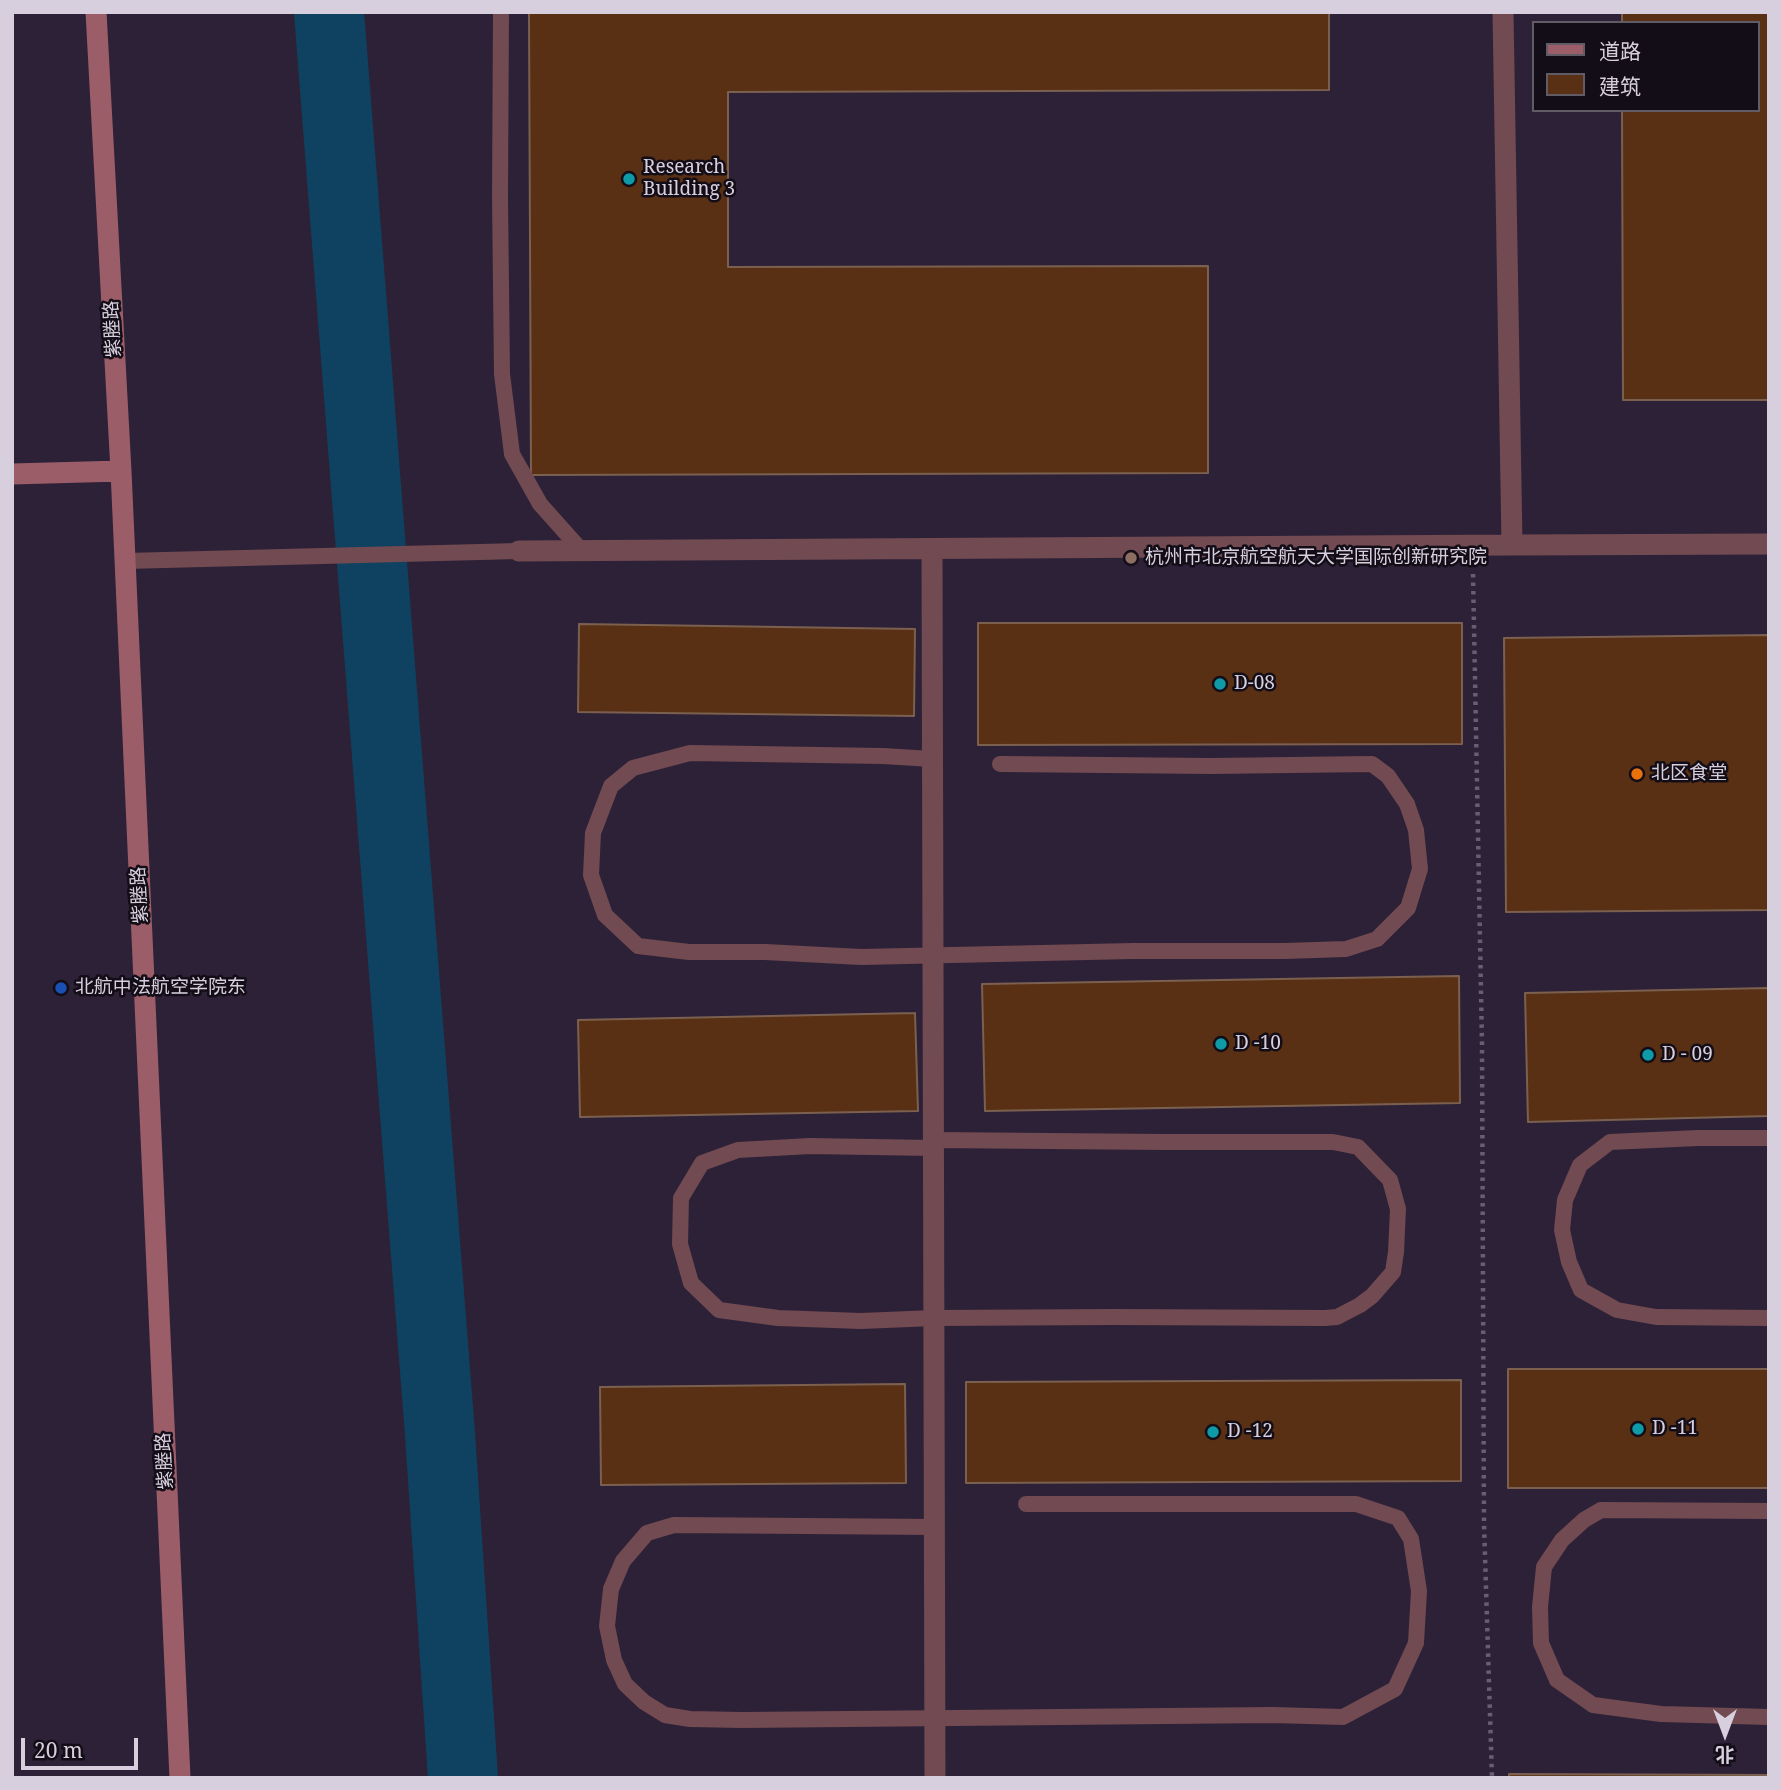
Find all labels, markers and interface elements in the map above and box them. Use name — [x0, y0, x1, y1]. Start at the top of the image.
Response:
legend — [1532, 21, 1760, 112]
text: 道路 — [1599, 37, 1641, 65]
text: 建筑 — [1599, 72, 1641, 100]
place label: Research Building 3 — [643, 157, 735, 201]
marker: Research Building 3 — [621, 171, 637, 187]
street label: 紫塍路 — [100, 300, 126, 358]
place label: 杭州市北京航空航天大学国际创新研究院 — [1145, 547, 1487, 569]
marker: 杭州市北京航空航天大学国际创新研究院 — [1123, 550, 1139, 566]
place label: D-08 — [1234, 673, 1275, 695]
marker: D-08 — [1212, 676, 1228, 692]
place label: 北区食堂 — [1651, 763, 1727, 785]
marker: 北区食堂 — [1629, 766, 1645, 782]
street label: 紫塍路 — [127, 866, 153, 924]
place label: 北航中法航空学院东 — [75, 977, 246, 999]
marker: 北航中法航空学院东 — [53, 980, 69, 996]
place label: D -10 — [1235, 1033, 1281, 1055]
marker: D -10 — [1213, 1036, 1229, 1052]
place label: D - 09 — [1662, 1044, 1713, 1066]
marker: D - 09 — [1640, 1047, 1656, 1063]
place label: D -11 — [1652, 1418, 1698, 1440]
place label: D -12 — [1227, 1421, 1273, 1443]
marker: D -11 — [1630, 1421, 1646, 1437]
marker: D -12 — [1205, 1424, 1221, 1440]
street label: 紫塍路 — [152, 1432, 178, 1490]
north arrow — [1690, 1699, 1760, 1769]
scale bar — [24, 1724, 142, 1768]
text: 20 m — [34, 1736, 83, 1764]
text: 北 — [1716, 1742, 1735, 1768]

